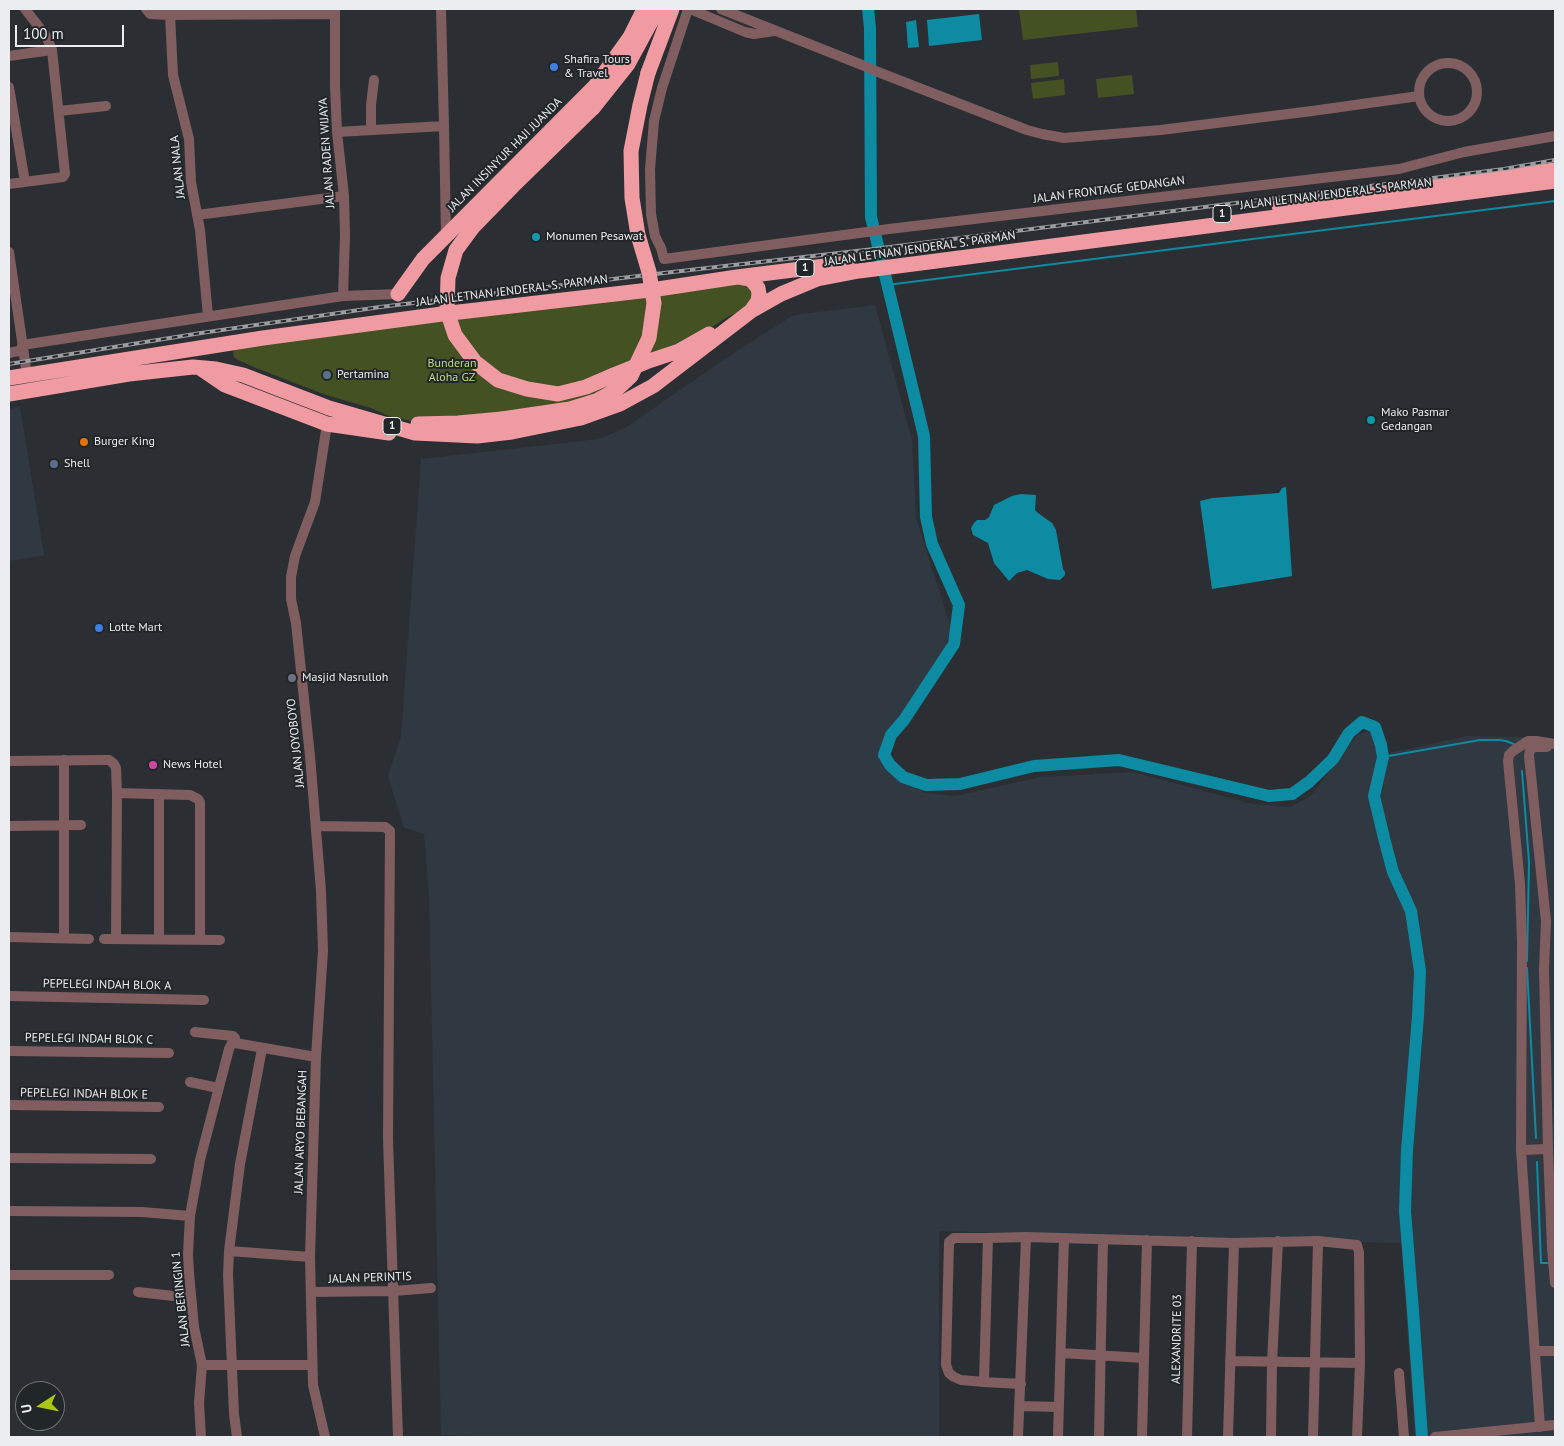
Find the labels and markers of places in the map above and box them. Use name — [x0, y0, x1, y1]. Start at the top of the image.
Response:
place label: Shafira Tours & Travel — [564, 53, 630, 81]
marker: Shafira Tours & Travel — [548, 61, 560, 73]
place label: Monumen Pesawat — [546, 230, 643, 244]
marker: Monumen Pesawat — [530, 231, 542, 243]
place label: Pertamina — [337, 368, 389, 382]
marker: Pertamina — [321, 369, 333, 381]
place label: Mako Pasmar Gedangan — [1381, 406, 1449, 434]
marker: Mako Pasmar Gedangan — [1365, 414, 1377, 426]
place label: Burger King — [94, 435, 155, 449]
marker: Burger King — [78, 436, 90, 448]
place label: Shell — [64, 457, 90, 471]
marker: Shell — [48, 458, 60, 470]
place label: Lotte Mart — [109, 621, 162, 635]
marker: Lotte Mart — [93, 622, 105, 634]
place label: Masjid Nasrulloh — [302, 671, 388, 685]
marker: Masjid Nasrulloh — [286, 672, 298, 684]
place label: News Hotel — [163, 758, 222, 772]
marker: News Hotel — [147, 759, 159, 771]

